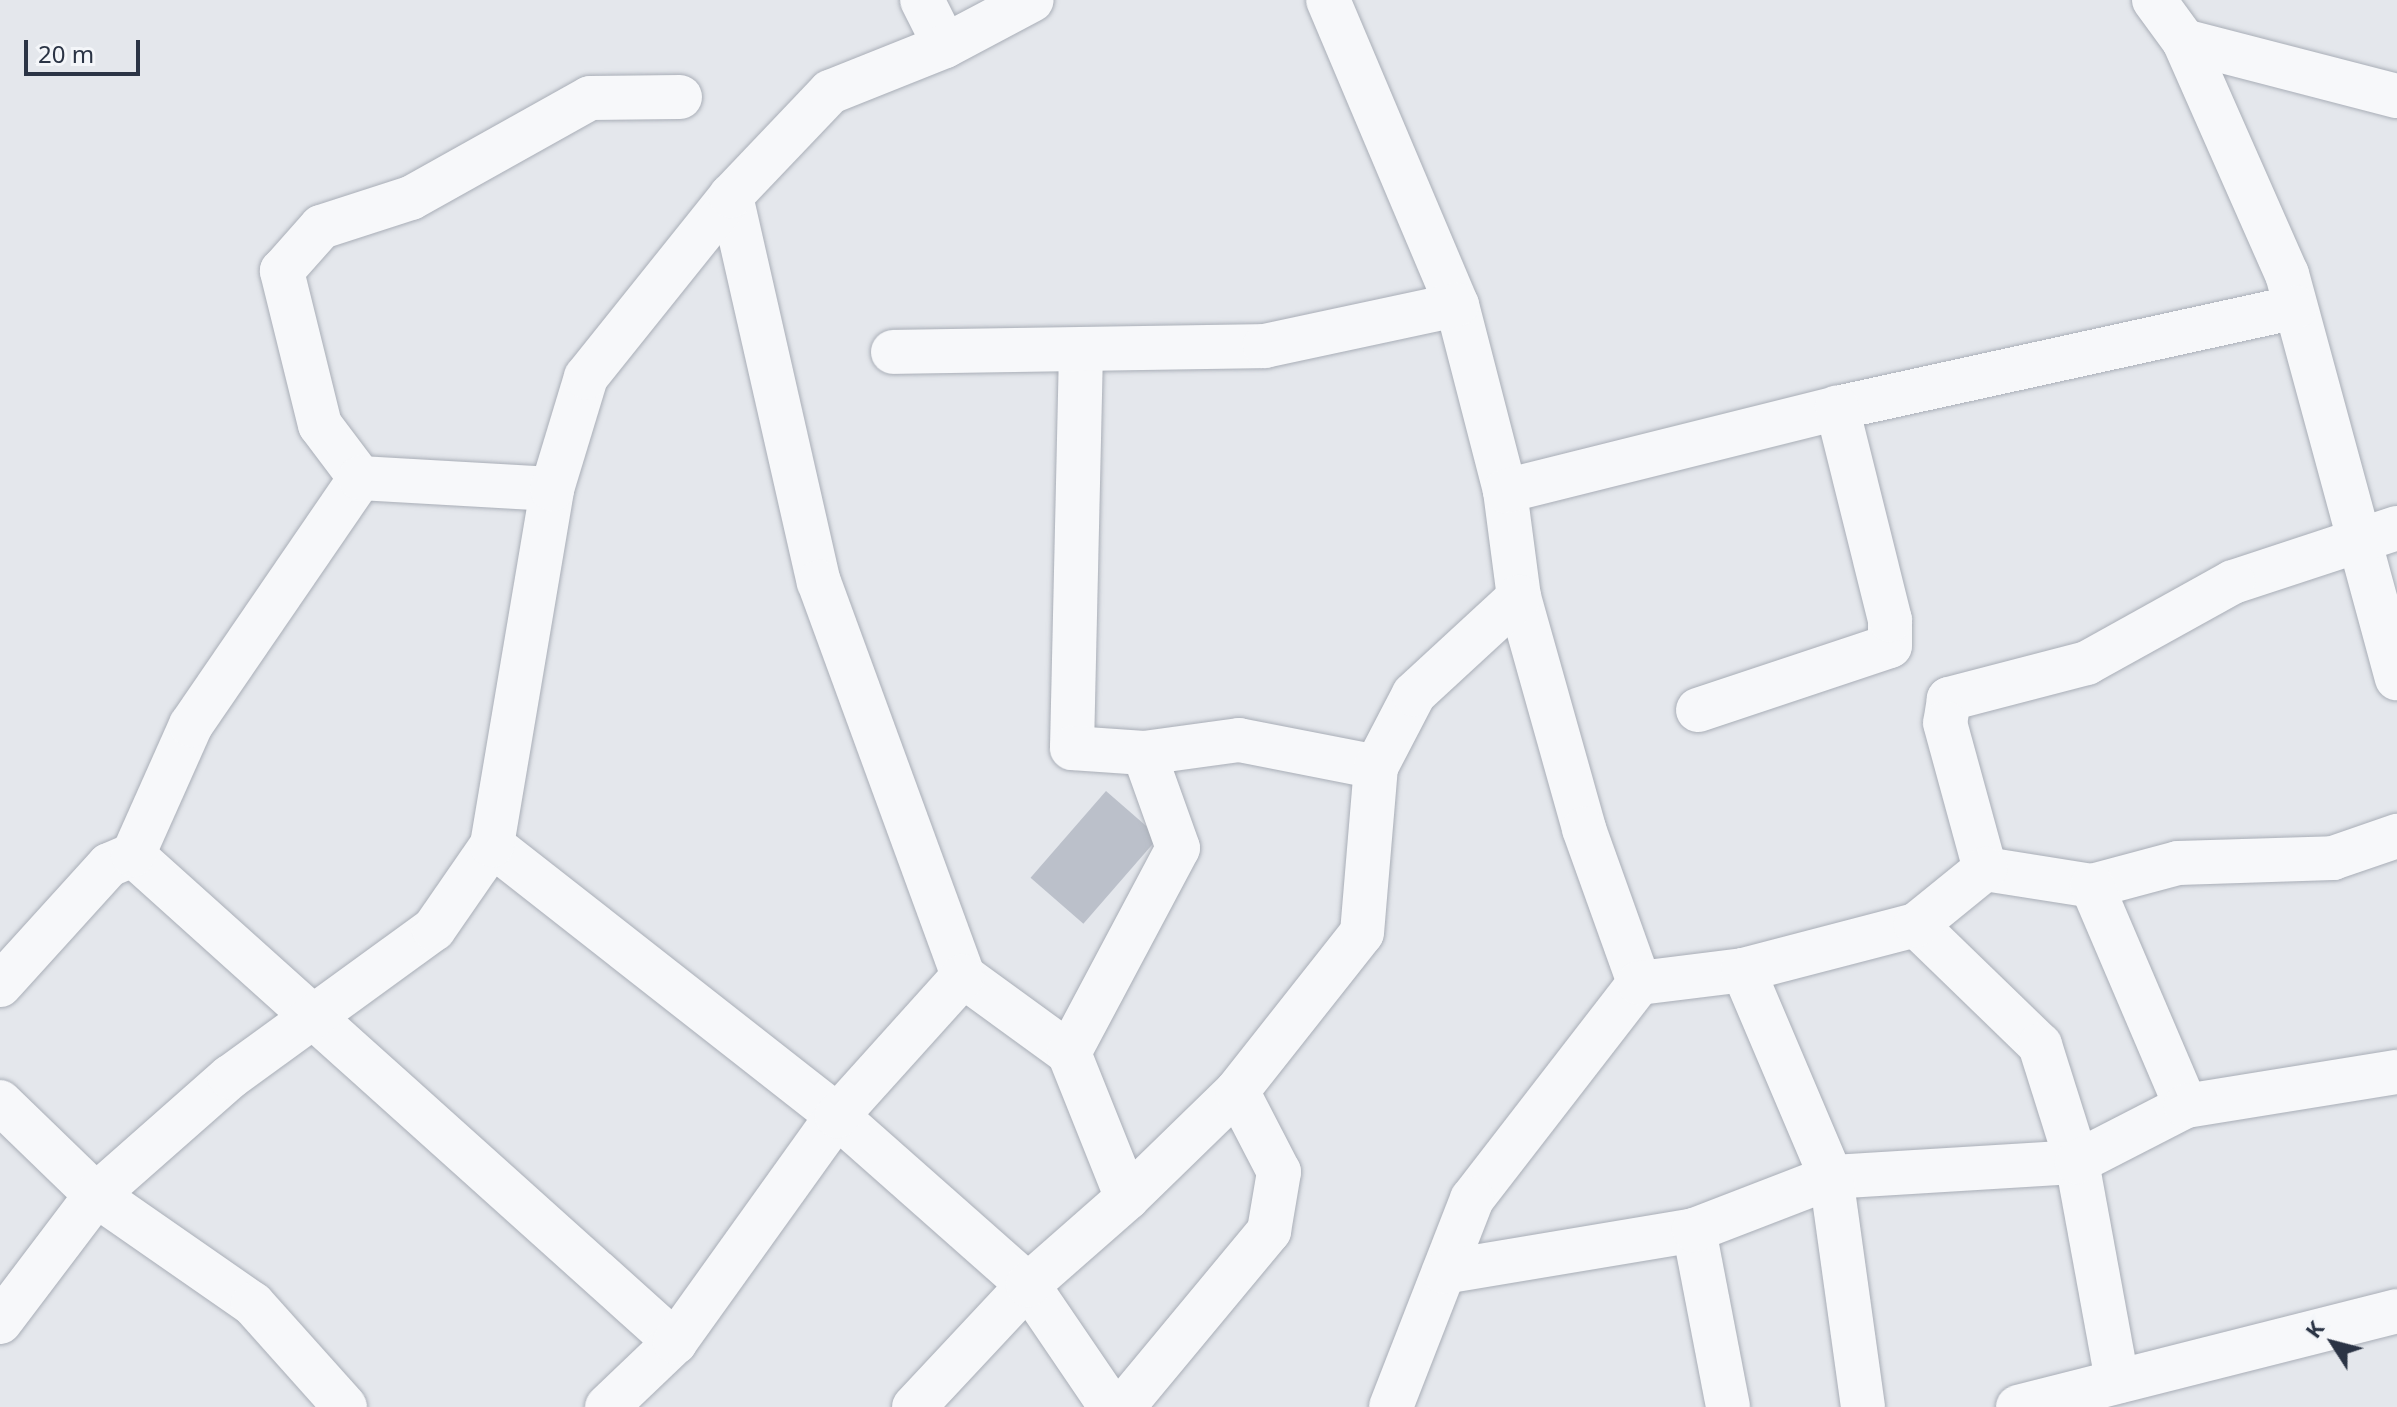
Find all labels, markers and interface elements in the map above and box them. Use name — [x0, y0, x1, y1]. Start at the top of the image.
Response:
scale bar — [28, 24, 144, 74]
text: 20 m — [38, 37, 94, 70]
north arrow — [2293, 1303, 2373, 1383]
text: K — [2297, 1314, 2330, 1344]

